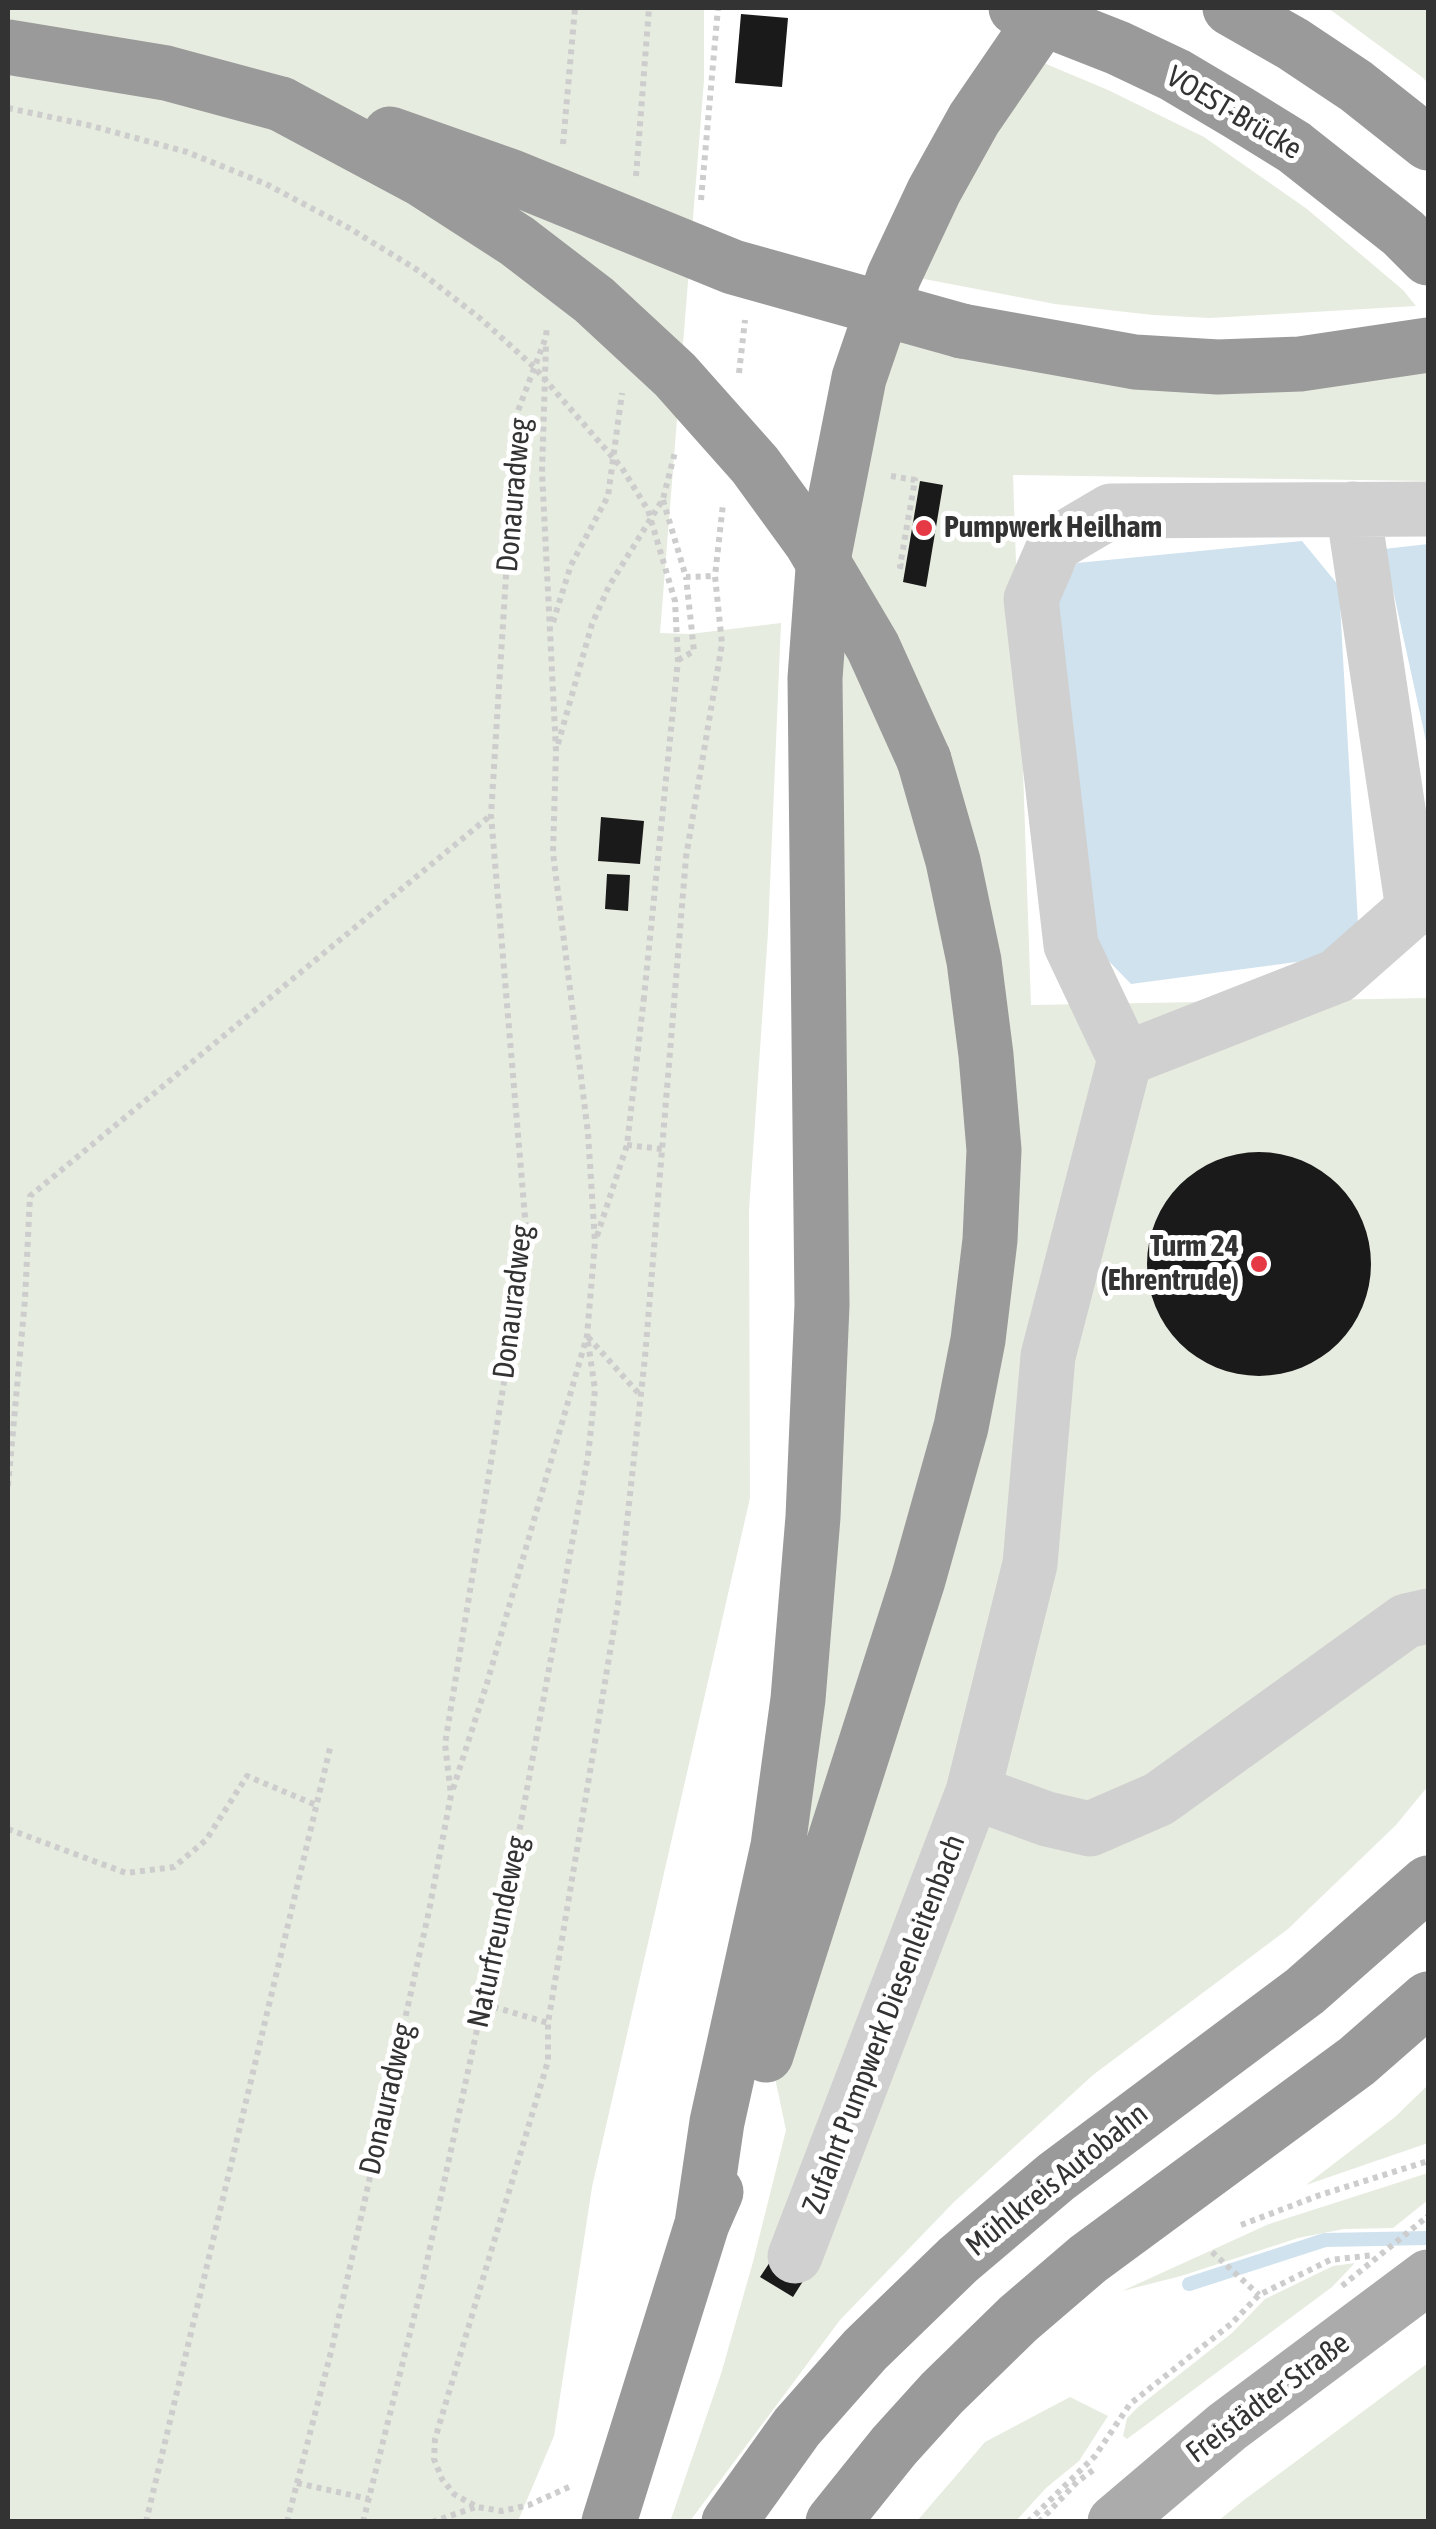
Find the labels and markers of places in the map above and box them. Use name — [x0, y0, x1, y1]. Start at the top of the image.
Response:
place label: Pumpwerk Heilham — [944, 510, 1162, 546]
marker: Pumpwerk Heilham — [913, 517, 935, 539]
place label: Turm 24 (Ehrentrude) — [1100, 1229, 1239, 1300]
marker: Turm 24 (Ehrentrude) — [1248, 1253, 1270, 1275]

